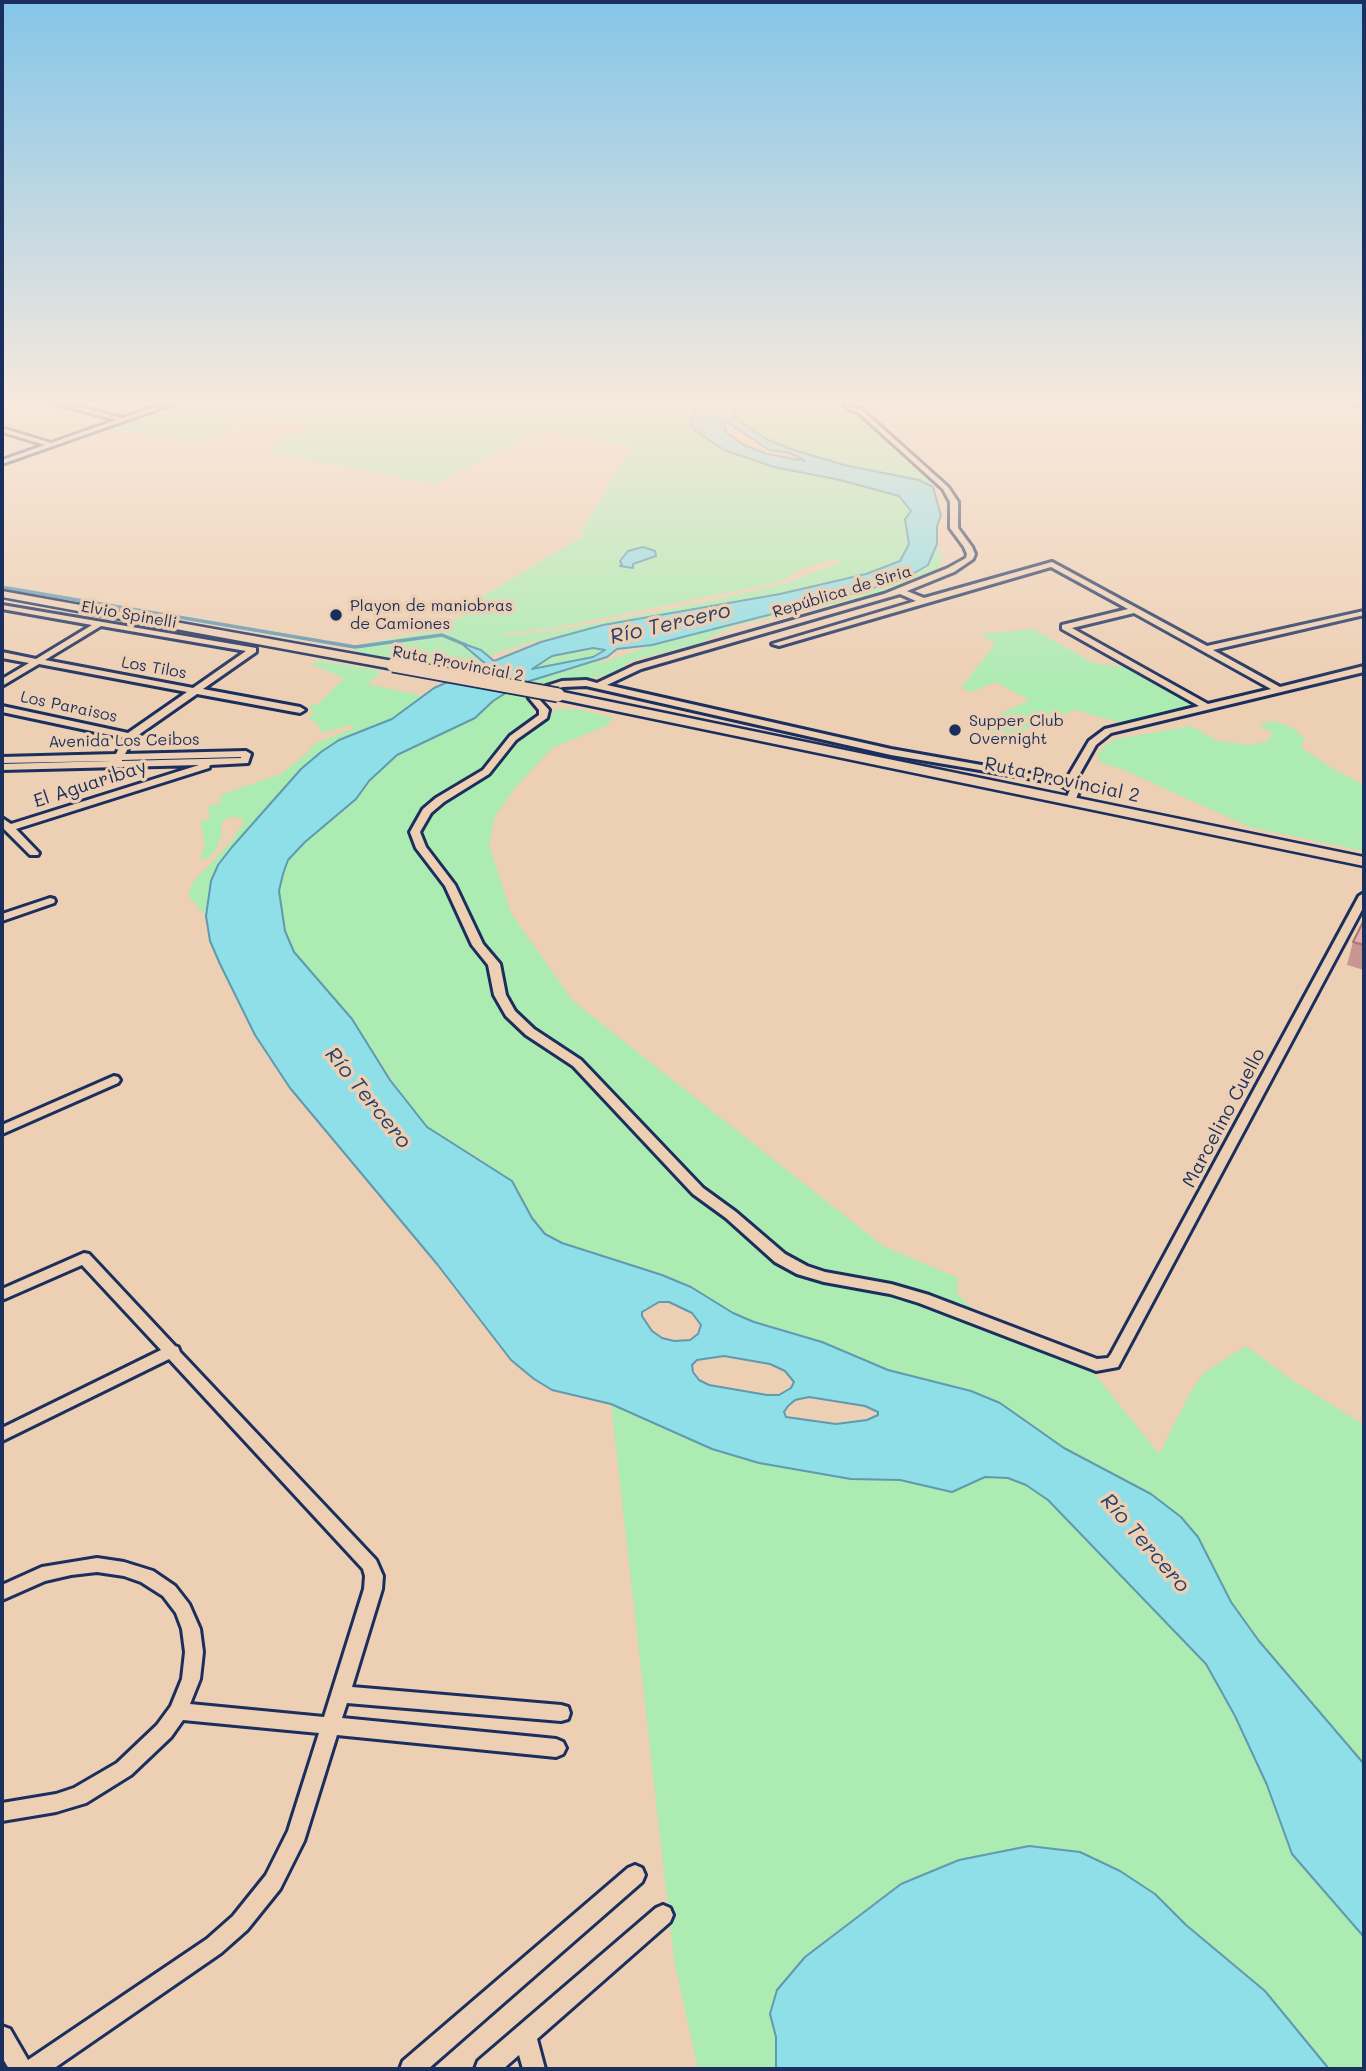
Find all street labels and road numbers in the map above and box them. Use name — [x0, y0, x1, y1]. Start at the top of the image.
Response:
street label: República de Siria — [770, 562, 914, 622]
street label: Elvio Spinelli — [80, 597, 178, 633]
street label: Ruta Provincial 2 — [391, 642, 525, 686]
street label: Los Tilos — [120, 653, 188, 683]
street label: Los Paraisos — [19, 687, 119, 727]
street label: Avenida Los Ceibos — [48, 730, 200, 752]
street label: Ruta Provincial 2 — [982, 752, 1142, 808]
street label: El Aguaribay — [31, 755, 149, 813]
street label: Marcelino Cuello — [1178, 1044, 1270, 1192]

